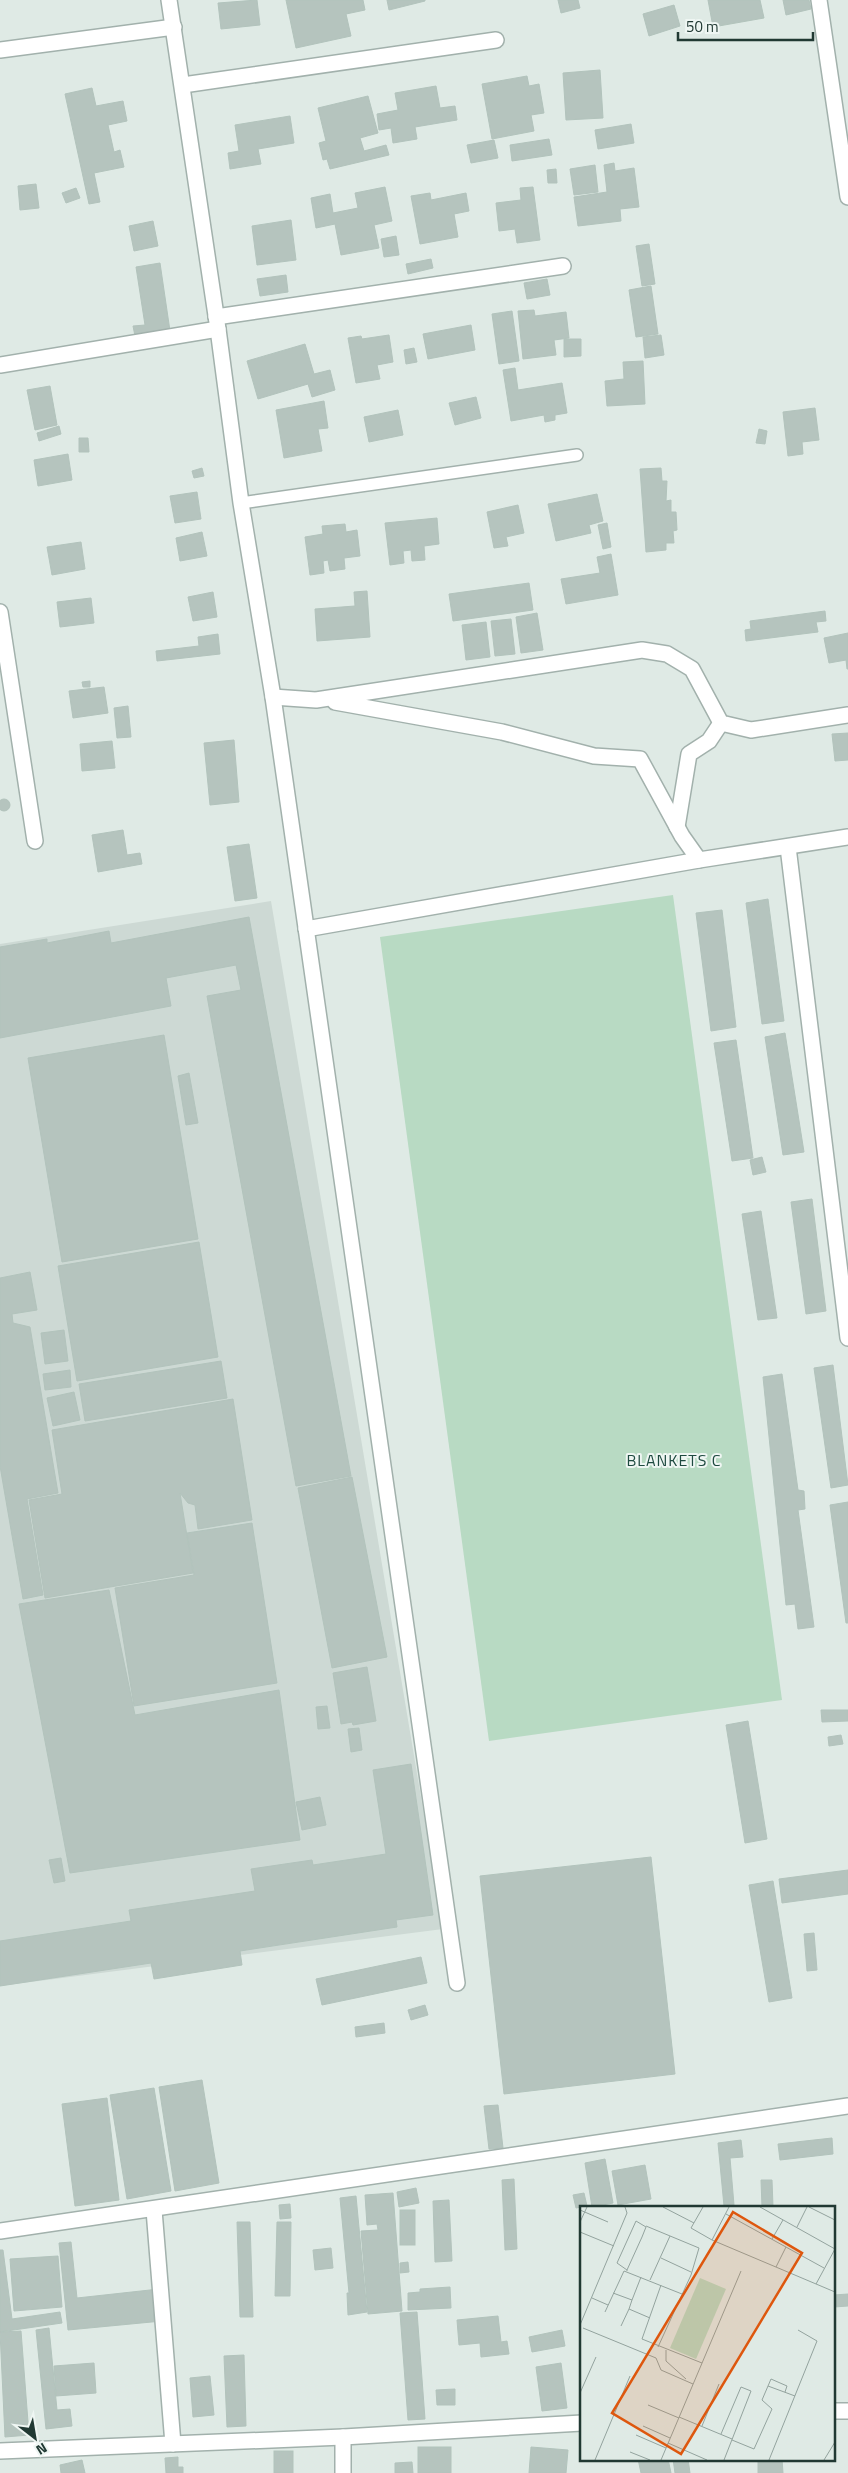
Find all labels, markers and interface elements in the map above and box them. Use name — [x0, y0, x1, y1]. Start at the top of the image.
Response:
scale bar — [678, 10, 813, 42]
text: 50 m — [686, 15, 719, 38]
district label: BLANKETS C — [626, 1448, 722, 1472]
inset map — [580, 2206, 836, 2460]
north arrow — [10, 2413, 60, 2463]
text: N — [32, 2438, 52, 2461]

